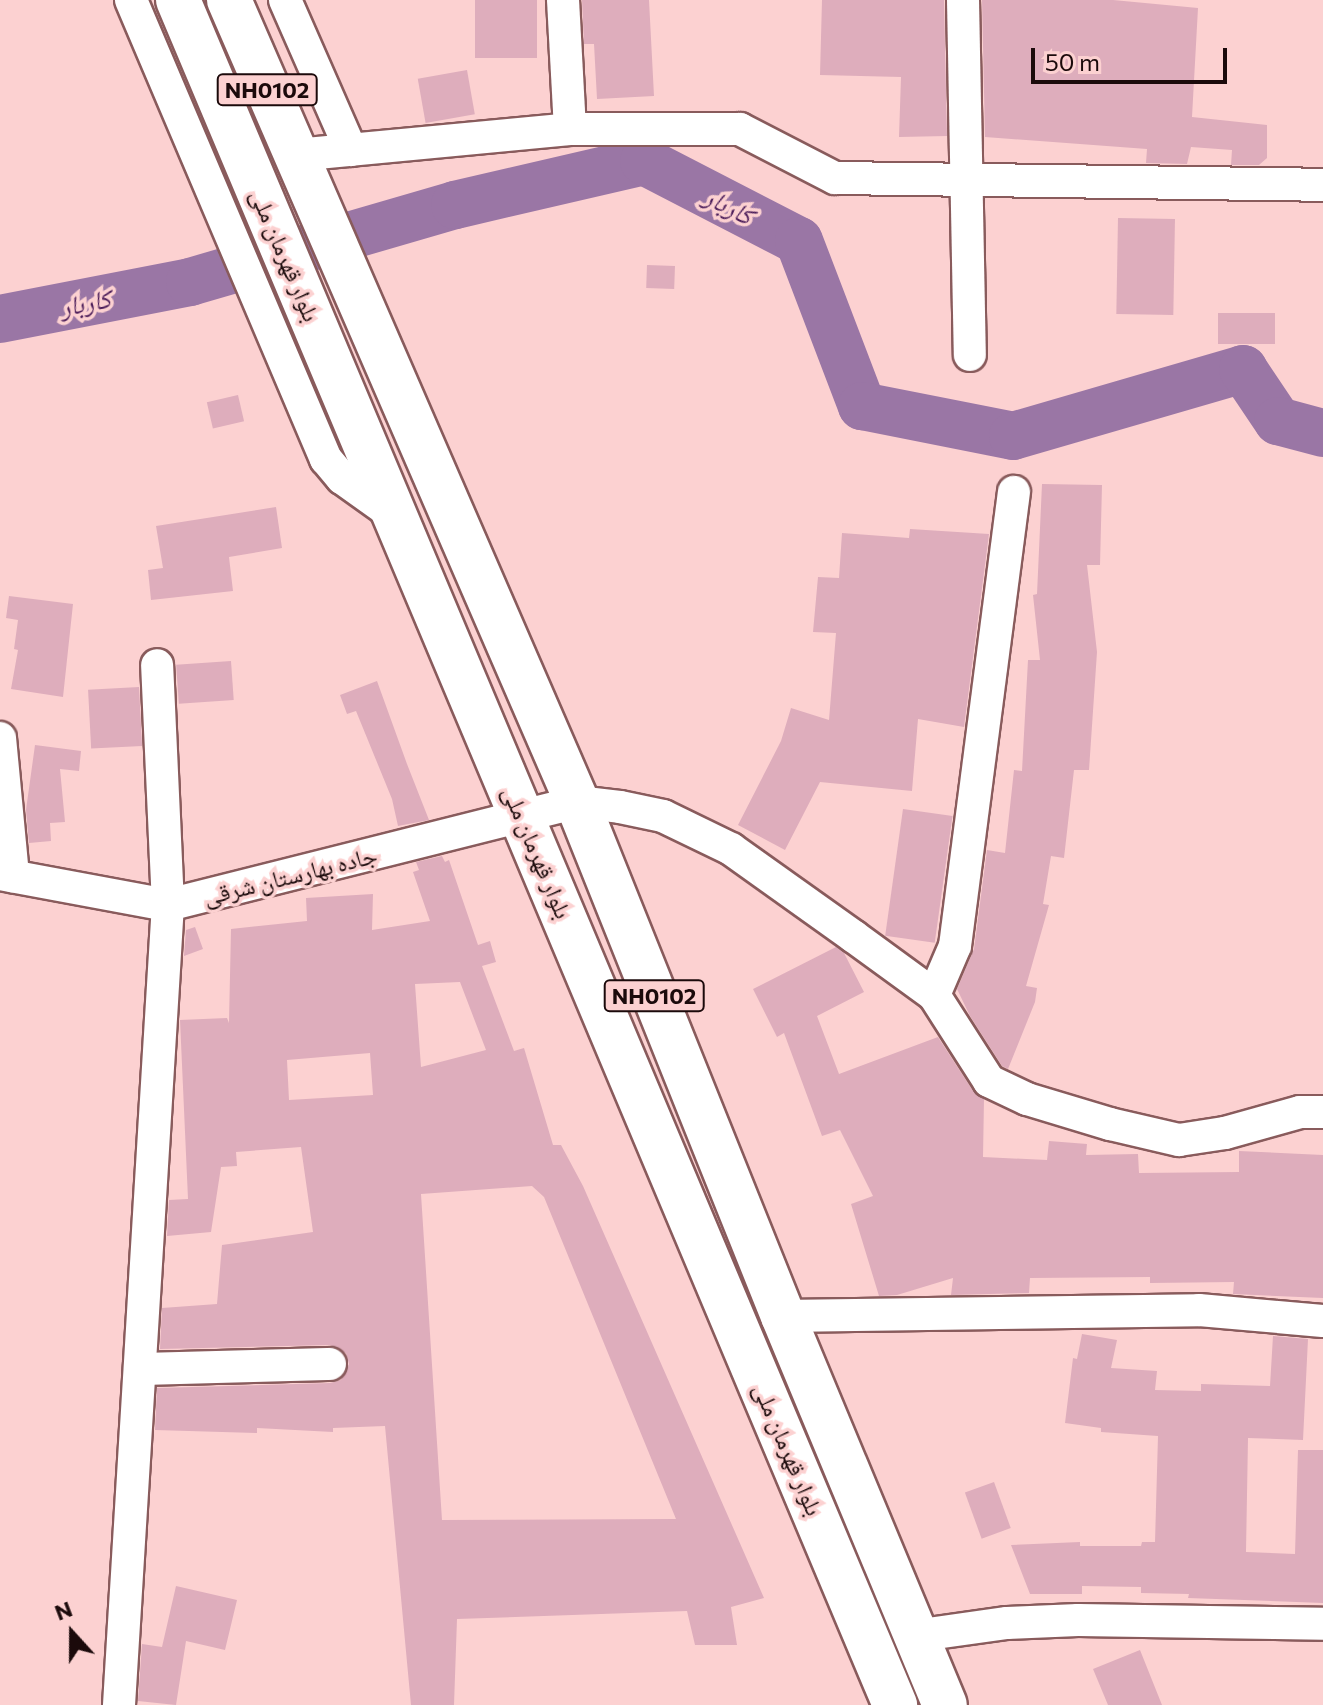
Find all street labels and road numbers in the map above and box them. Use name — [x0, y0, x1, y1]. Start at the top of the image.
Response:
road number: NH0102 — [215, 72, 319, 108]
street label: بلوار قهرمان ملی — [245, 184, 327, 326]
street label: بلوار قهرمان ملی — [497, 781, 579, 923]
street label: جاده بهارستان شرقی — [200, 840, 380, 910]
road number: NH0102 — [602, 978, 706, 1014]
street label: بلوار قهرمان ملی — [748, 1378, 830, 1520]

